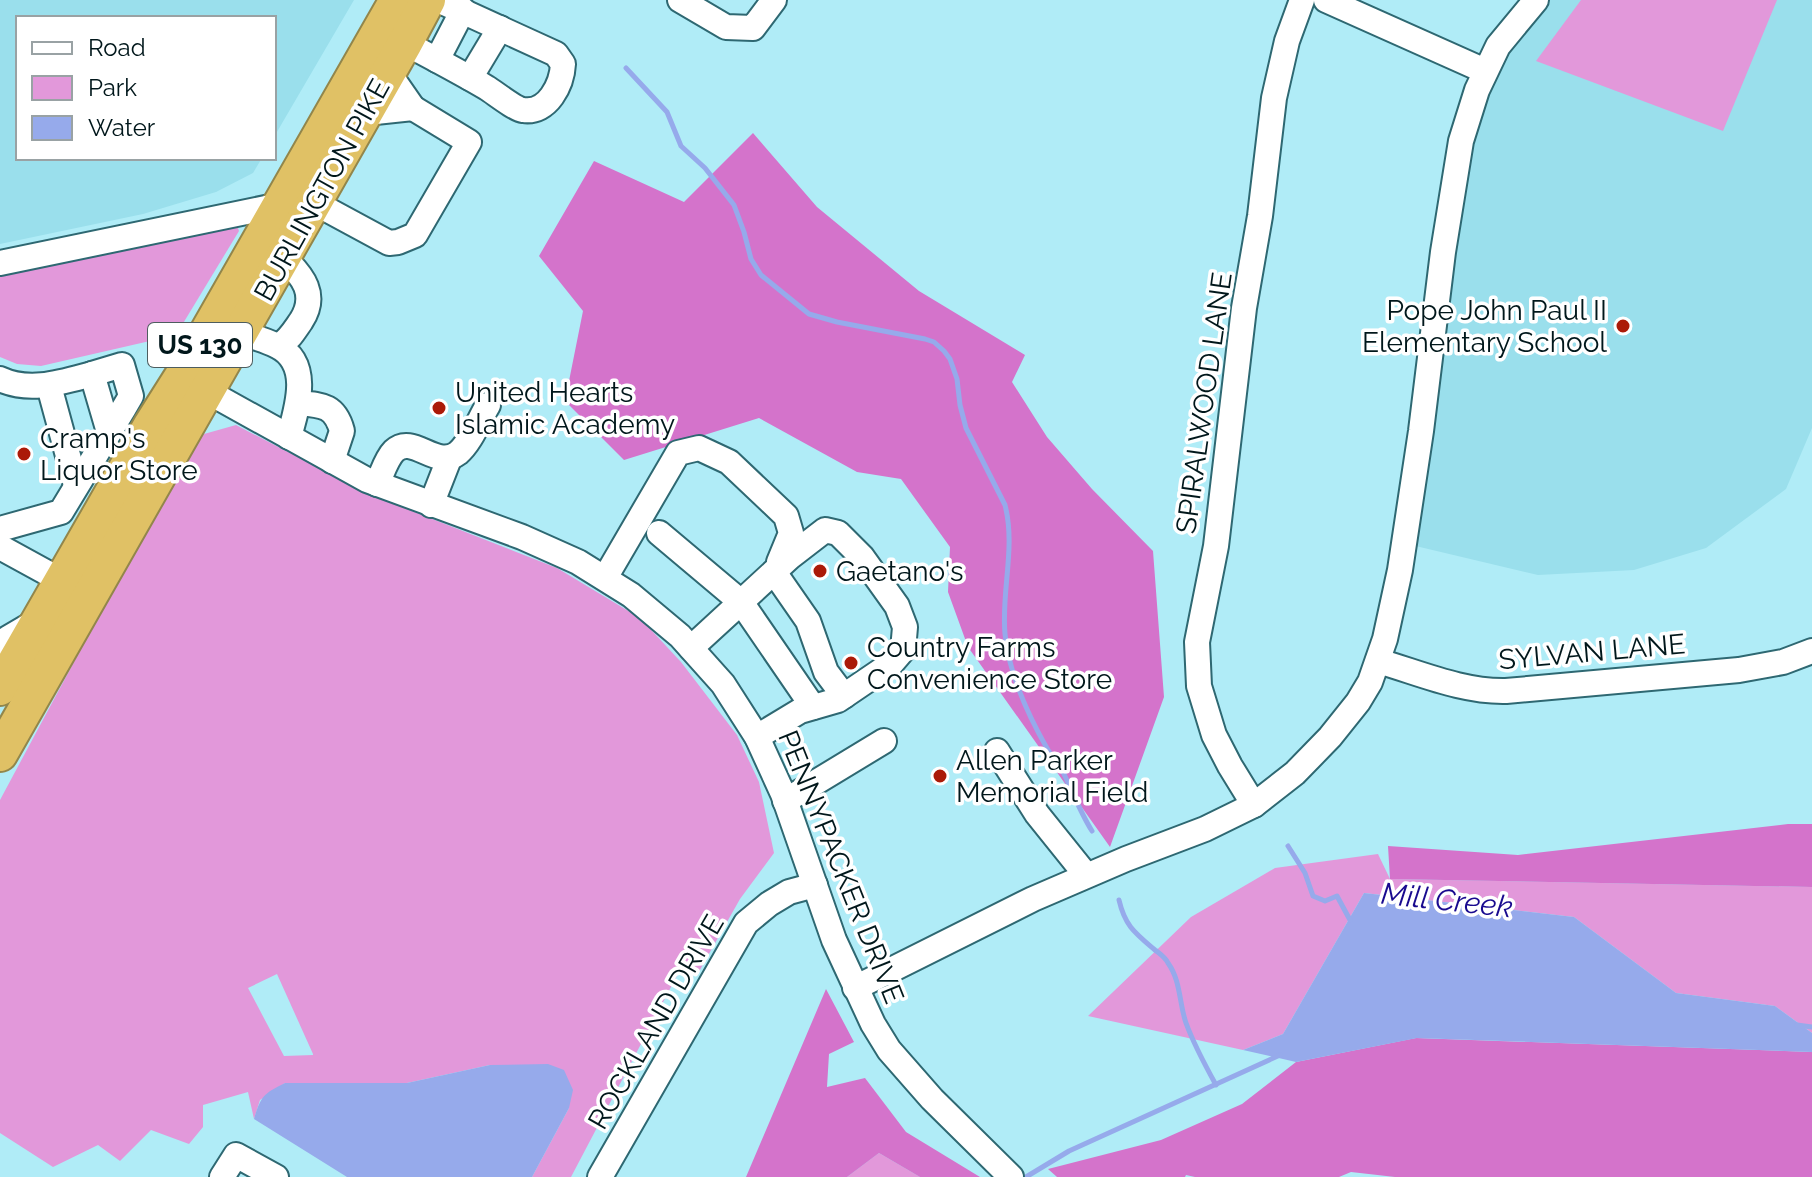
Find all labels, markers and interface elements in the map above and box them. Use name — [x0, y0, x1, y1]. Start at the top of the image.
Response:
legend — [16, 16, 276, 160]
text: Road — [88, 33, 146, 62]
text: Park — [88, 73, 137, 102]
street label: BURLINGTON PIKE — [247, 73, 397, 307]
text: Water — [88, 113, 156, 142]
street label: SPIRALWOOD LANE — [1169, 270, 1239, 536]
place label: Pope John Paul II Elementary School — [1362, 294, 1607, 359]
marker: Pope John Paul II Elementary School — [1614, 317, 1632, 335]
road number: US 130 — [148, 323, 252, 367]
place label: United Hearts Islamic Academy — [455, 376, 675, 441]
marker: United Hearts Islamic Academy — [430, 399, 448, 417]
place label: Cramp's Liquor Store — [40, 422, 198, 487]
marker: Cramp's Liquor Store — [15, 445, 33, 463]
place label: Gaetano's — [836, 555, 964, 588]
marker: Gaetano's — [811, 562, 829, 580]
street label: SYLVAN LANE — [1497, 627, 1687, 677]
place label: Country Farms Convenience Store — [867, 631, 1112, 696]
marker: Country Farms Convenience Store — [842, 654, 860, 672]
street label: PENNYPACKER DRIVE — [771, 726, 911, 1008]
place label: Allen Parker Memorial Field — [956, 744, 1148, 809]
marker: Allen Parker Memorial Field — [931, 767, 949, 785]
water label: Mill Creek — [1380, 876, 1514, 924]
street label: ROCKLAND DRIVE — [581, 909, 731, 1135]

